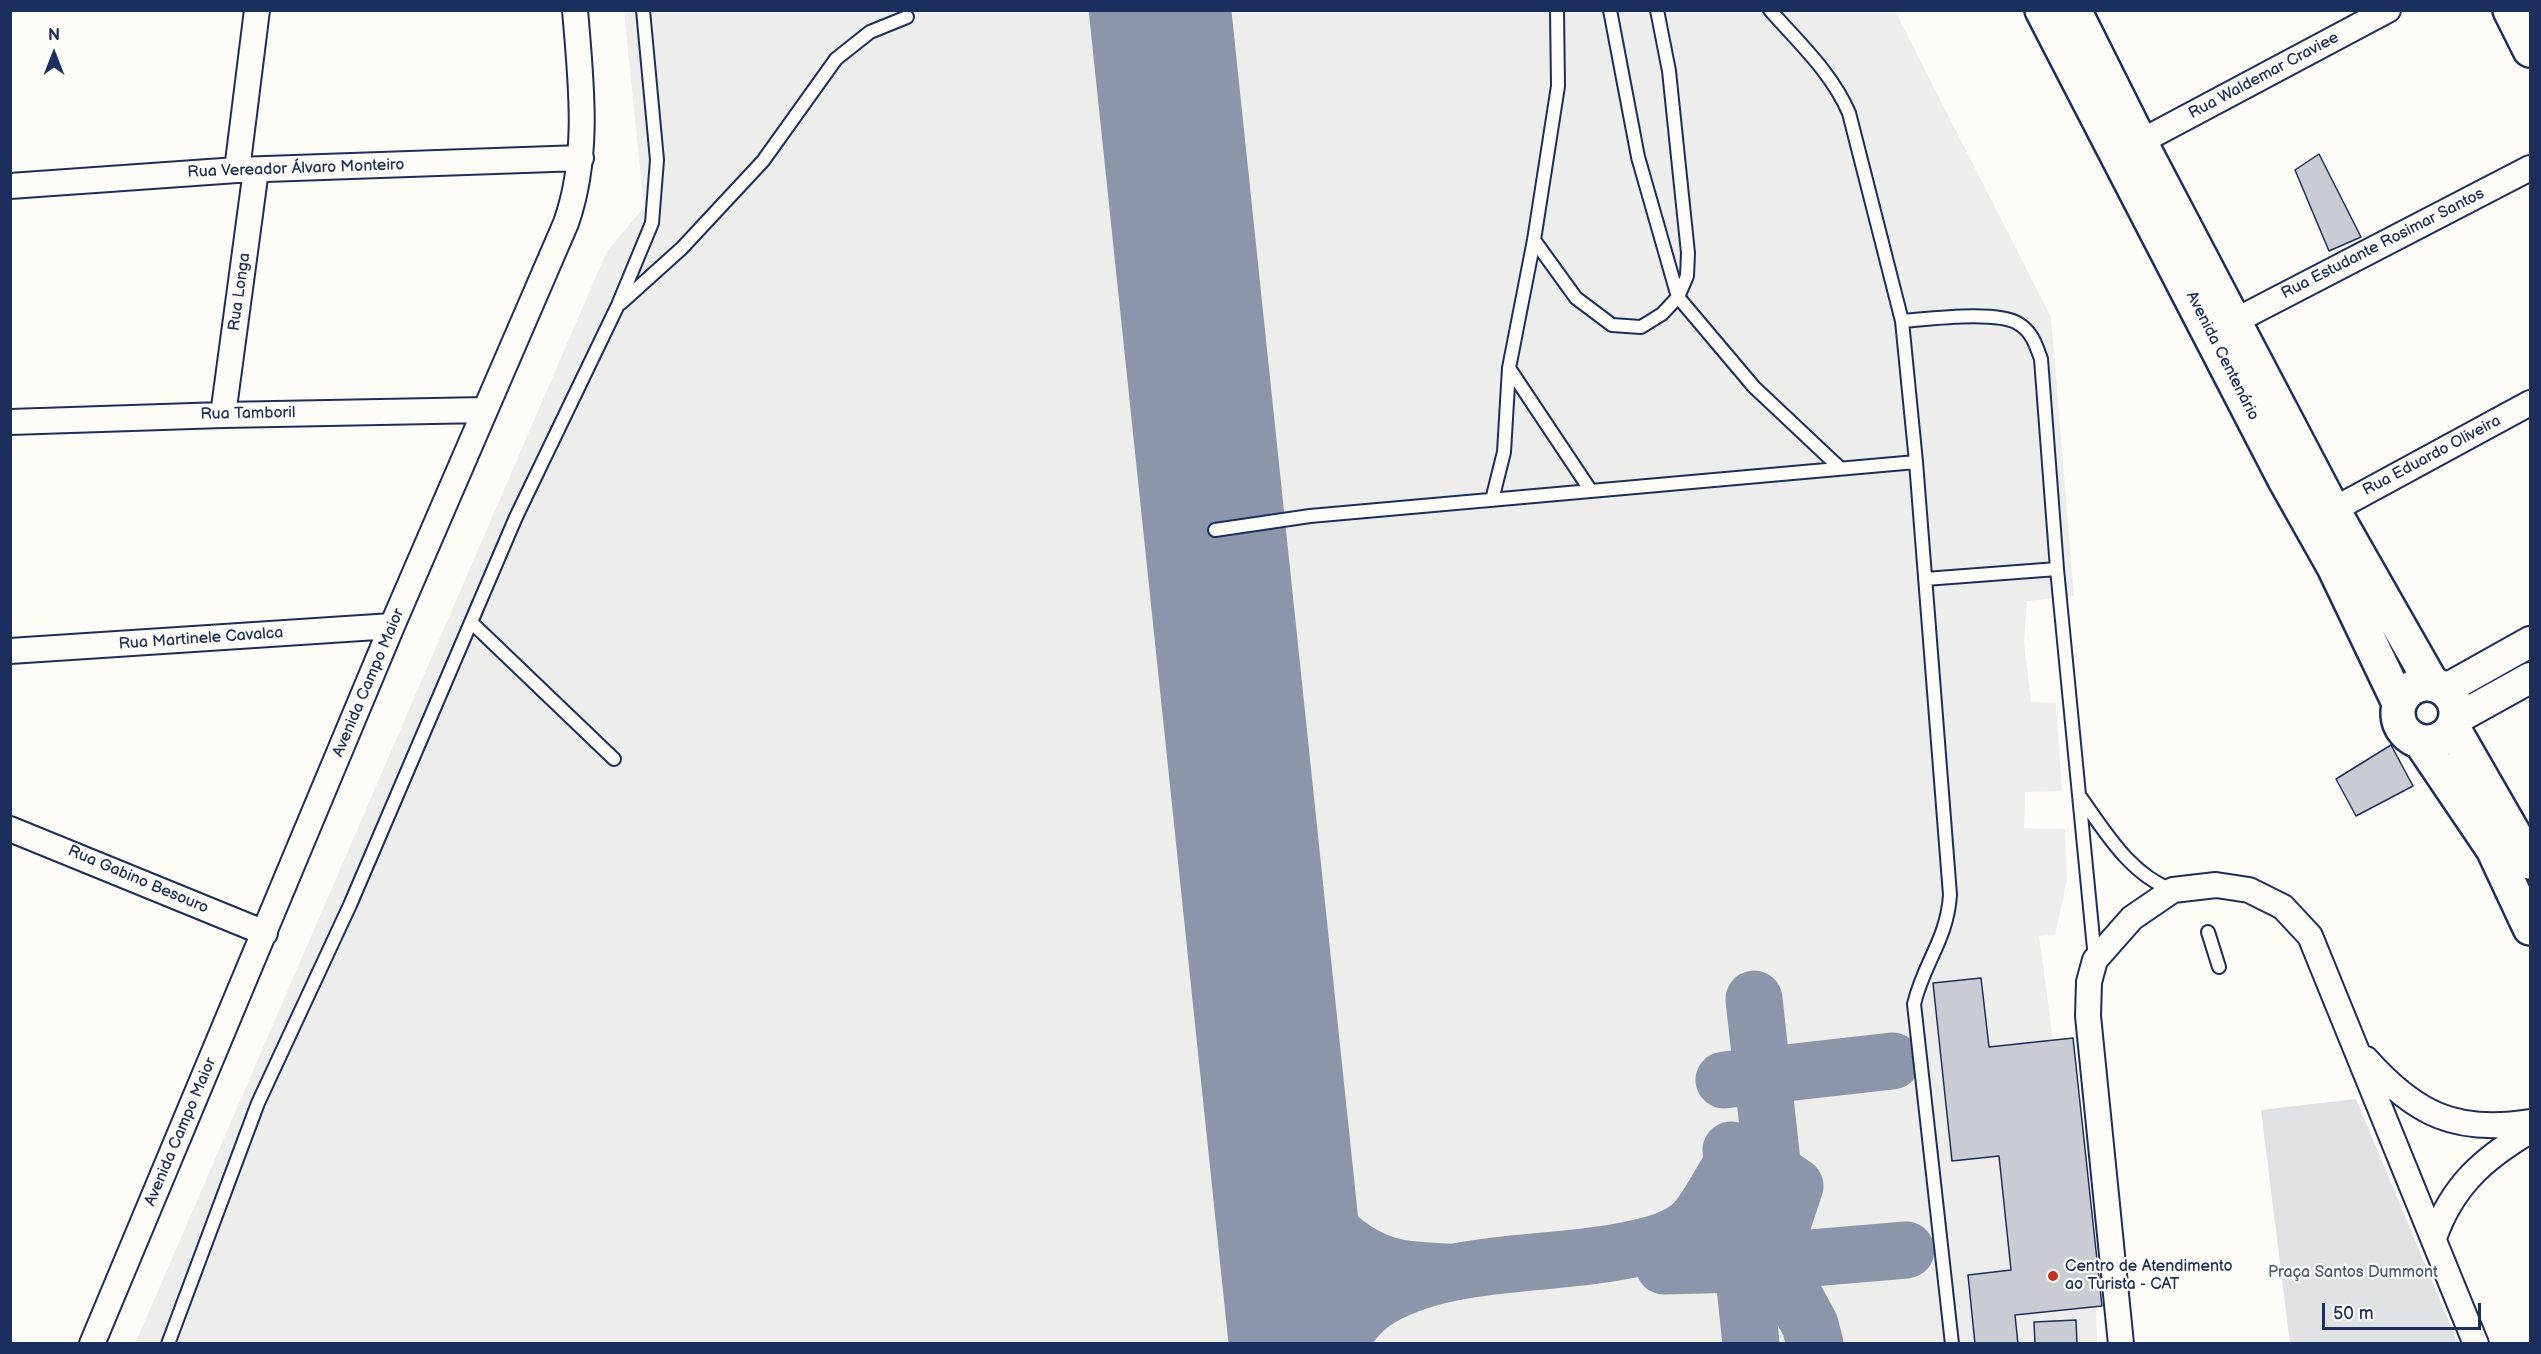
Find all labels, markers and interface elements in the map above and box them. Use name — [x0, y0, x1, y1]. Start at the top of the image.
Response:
north arrow — [24, 24, 84, 84]
text: N — [48, 26, 60, 45]
street label: Rua Waldemar Craviee — [2186, 28, 2342, 124]
street label: Rua Vereador Álvaro Monteiro — [187, 156, 405, 182]
street label: Rua Estudante Rosimar Santos — [2278, 184, 2488, 304]
street label: Rua Longa — [225, 252, 255, 332]
street label: Avenida Centenário — [2181, 288, 2263, 424]
street label: Rua Tamboril — [200, 404, 296, 424]
street label: Rua Eduardo Oliveira — [2360, 411, 2504, 501]
street label: Avenida Campo Maior — [329, 606, 409, 760]
street label: Rua Martinele Cavalca — [118, 624, 284, 654]
street label: Rua Gabino Besouro — [65, 842, 211, 918]
street label: Avenida Campo Maior — [141, 1055, 221, 1209]
place label: Centro de Atendimento ao Turista - CAT — [2065, 1257, 2233, 1295]
park label: Praça Santos Dummont — [2268, 1263, 2438, 1283]
marker: Centro de Atendimento ao Turista - CAT — [2046, 1269, 2060, 1283]
scale bar — [2325, 1291, 2484, 1329]
text: 50 m — [2333, 1303, 2374, 1324]

